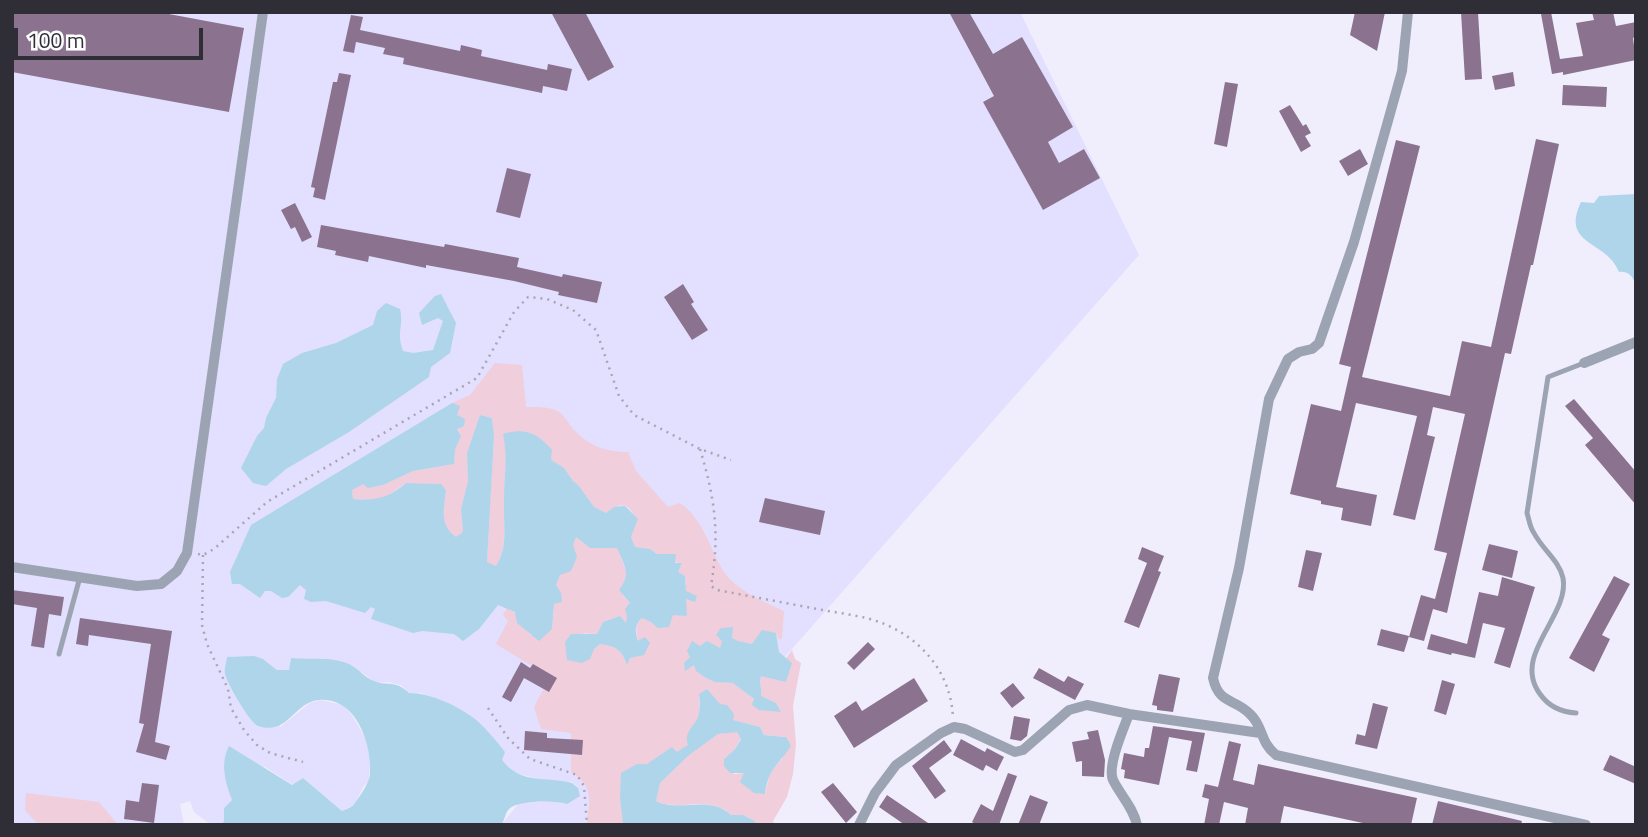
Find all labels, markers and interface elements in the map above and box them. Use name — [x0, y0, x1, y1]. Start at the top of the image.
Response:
scale bar — [18, 14, 206, 58]
text: 100 m — [27, 24, 84, 56]

